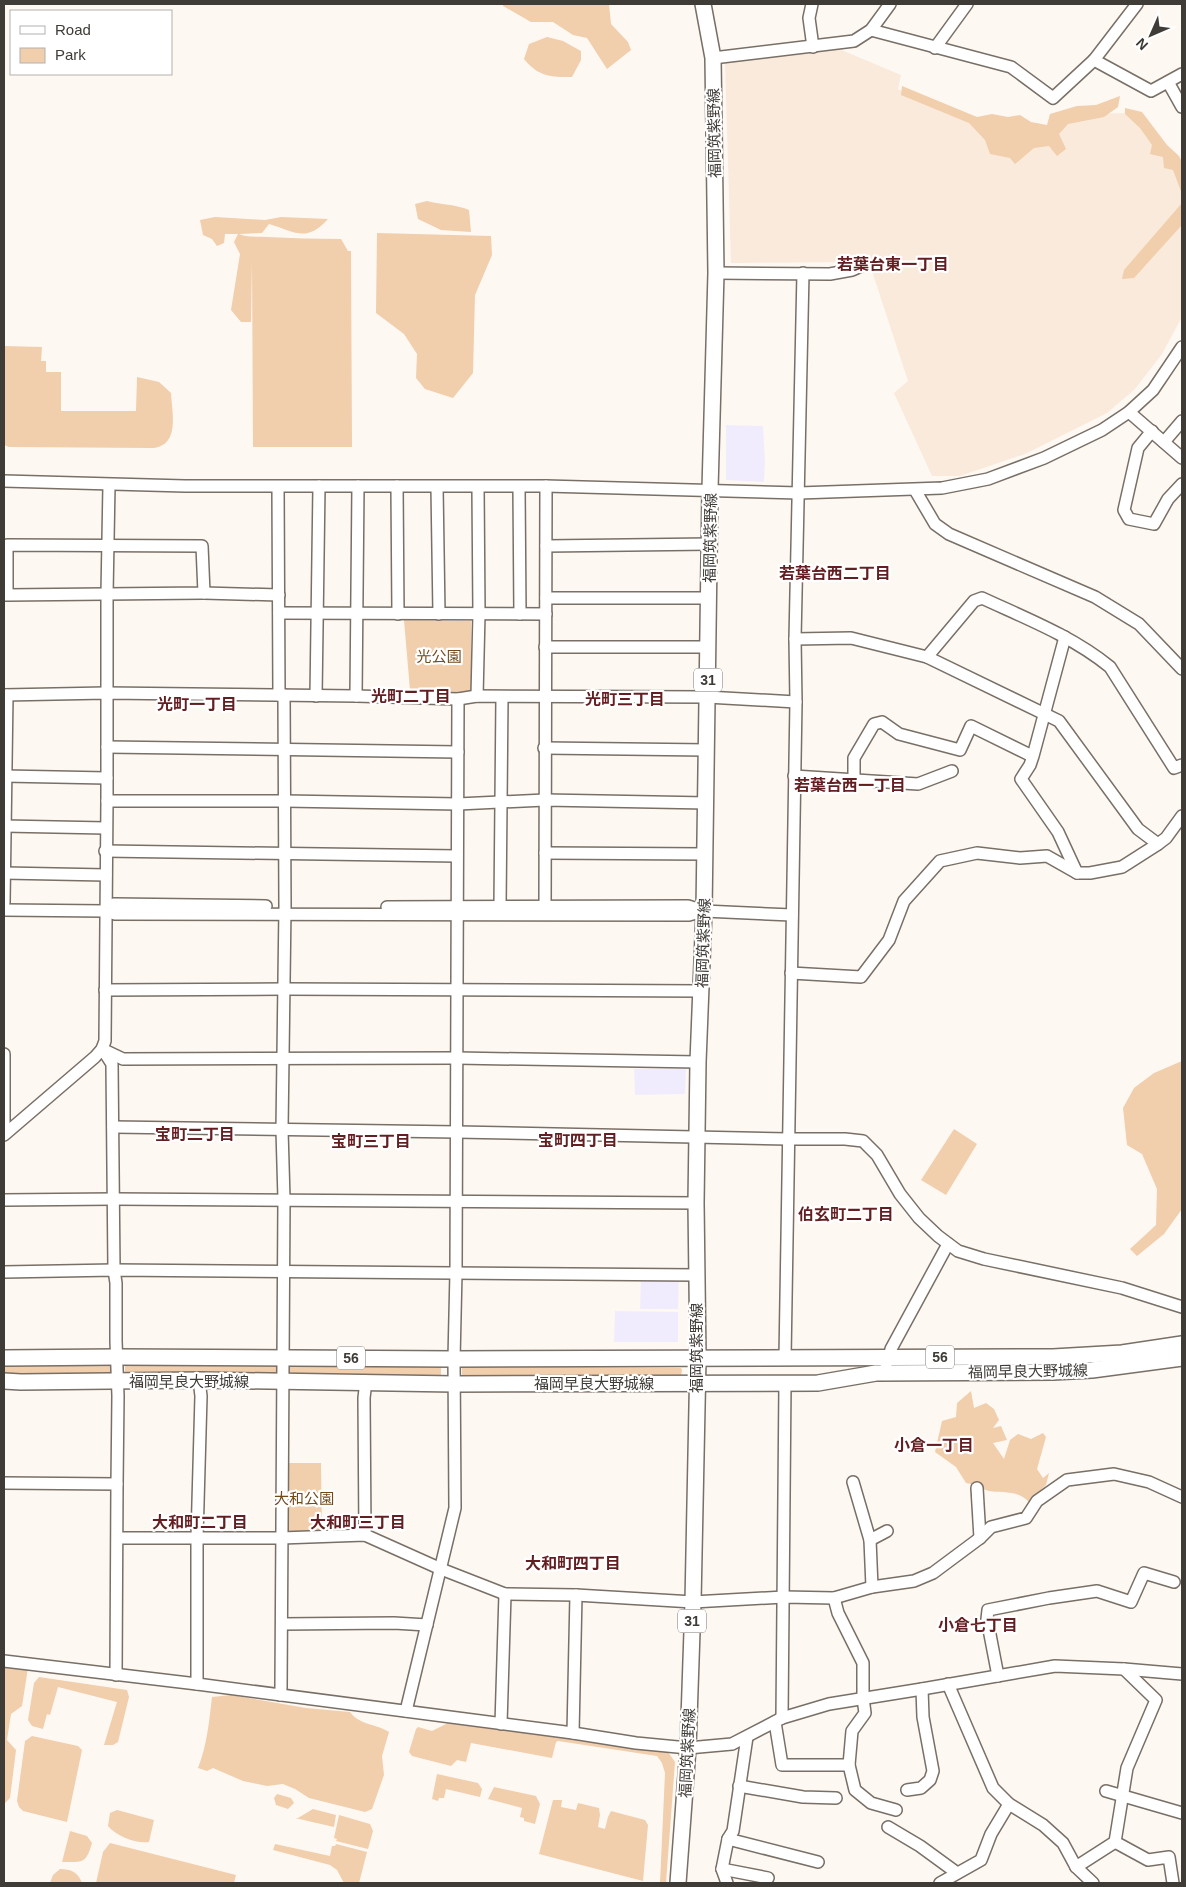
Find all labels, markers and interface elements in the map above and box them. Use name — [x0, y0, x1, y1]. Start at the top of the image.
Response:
legend — [10, 10, 172, 75]
north arrow — [1126, 10, 1176, 60]
text: Road — [55, 21, 91, 38]
text: N — [1133, 35, 1151, 53]
text: Park — [55, 46, 86, 63]
street label: 福岡筑紫野線 — [705, 88, 723, 178]
district label: 若葉台東一丁目 — [837, 256, 949, 273]
street label: 福岡筑紫野線 — [701, 493, 719, 583]
district label: 若葉台西二丁目 — [779, 565, 891, 582]
park label: 光公園 — [416, 648, 462, 665]
road number: 31 — [694, 668, 722, 692]
district label: 光町二丁目 — [371, 688, 451, 705]
district label: 光町三丁目 — [585, 691, 665, 708]
district label: 光町一丁目 — [157, 696, 237, 713]
district label: 若葉台西一丁目 — [794, 777, 906, 794]
street label: 福岡筑紫野線 — [693, 898, 713, 988]
district label: 宝町二丁目 — [155, 1126, 235, 1143]
district label: 宝町四丁目 — [538, 1132, 618, 1149]
district label: 宝町三丁目 — [331, 1133, 411, 1150]
district label: 伯玄町二丁目 — [798, 1206, 894, 1223]
street label: 福岡筑紫野線 — [688, 1303, 705, 1393]
road number: 56 — [926, 1345, 954, 1368]
road number: 56 — [337, 1346, 365, 1370]
street label: 福岡早良大野城線 — [968, 1361, 1088, 1381]
street label: 福岡早良大野城線 — [129, 1373, 249, 1390]
street label: 福岡早良大野城線 — [534, 1375, 654, 1392]
district label: 小倉一丁目 — [894, 1437, 974, 1454]
park label: 大和公園 — [274, 1490, 334, 1507]
district label: 大和町二丁目 — [152, 1514, 248, 1531]
district label: 大和町三丁目 — [310, 1514, 406, 1531]
district label: 大和町四丁目 — [525, 1555, 621, 1572]
road number: 31 — [678, 1610, 706, 1632]
district label: 小倉七丁目 — [938, 1617, 1018, 1634]
street label: 福岡筑紫野線 — [676, 1708, 698, 1798]

